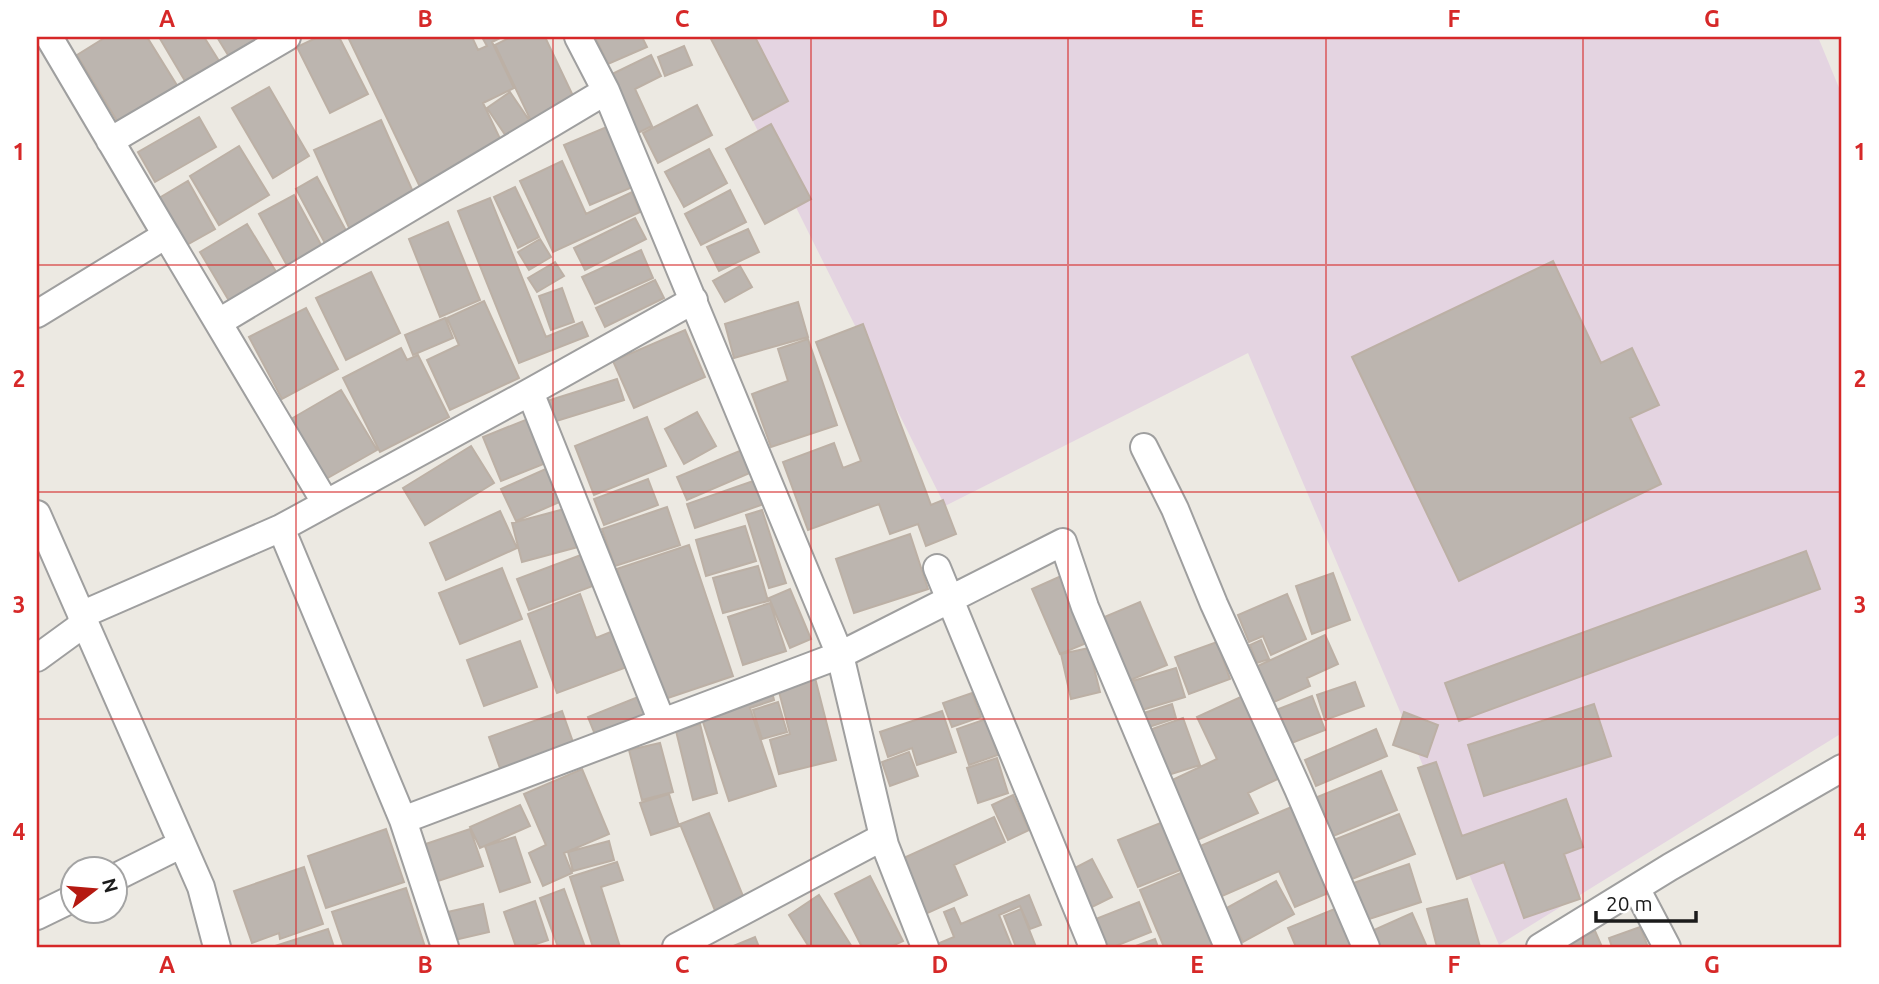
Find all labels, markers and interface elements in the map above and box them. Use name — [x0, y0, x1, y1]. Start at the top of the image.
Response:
text: A — [159, 6, 175, 31]
text: B — [417, 6, 433, 31]
text: C — [675, 6, 690, 31]
text: D — [932, 6, 948, 31]
text: E — [1190, 6, 1204, 31]
text: F — [1448, 6, 1461, 31]
text: G — [1704, 6, 1720, 31]
text: 1 — [13, 139, 25, 164]
text: 1 — [1854, 139, 1866, 164]
text: 2 — [13, 366, 25, 391]
text: 2 — [1854, 366, 1866, 391]
text: 3 — [13, 592, 25, 617]
text: 3 — [1854, 592, 1866, 617]
text: 4 — [13, 819, 26, 844]
text: 4 — [1854, 819, 1867, 844]
north arrow — [60, 855, 130, 925]
text: N — [98, 875, 123, 895]
scale bar — [1596, 879, 1695, 923]
text: 20 m — [1606, 891, 1653, 915]
text: A — [159, 952, 175, 977]
text: B — [417, 952, 433, 977]
text: C — [675, 952, 690, 977]
text: D — [932, 952, 948, 977]
text: E — [1190, 952, 1204, 977]
text: F — [1448, 952, 1461, 977]
text: G — [1704, 952, 1720, 977]

